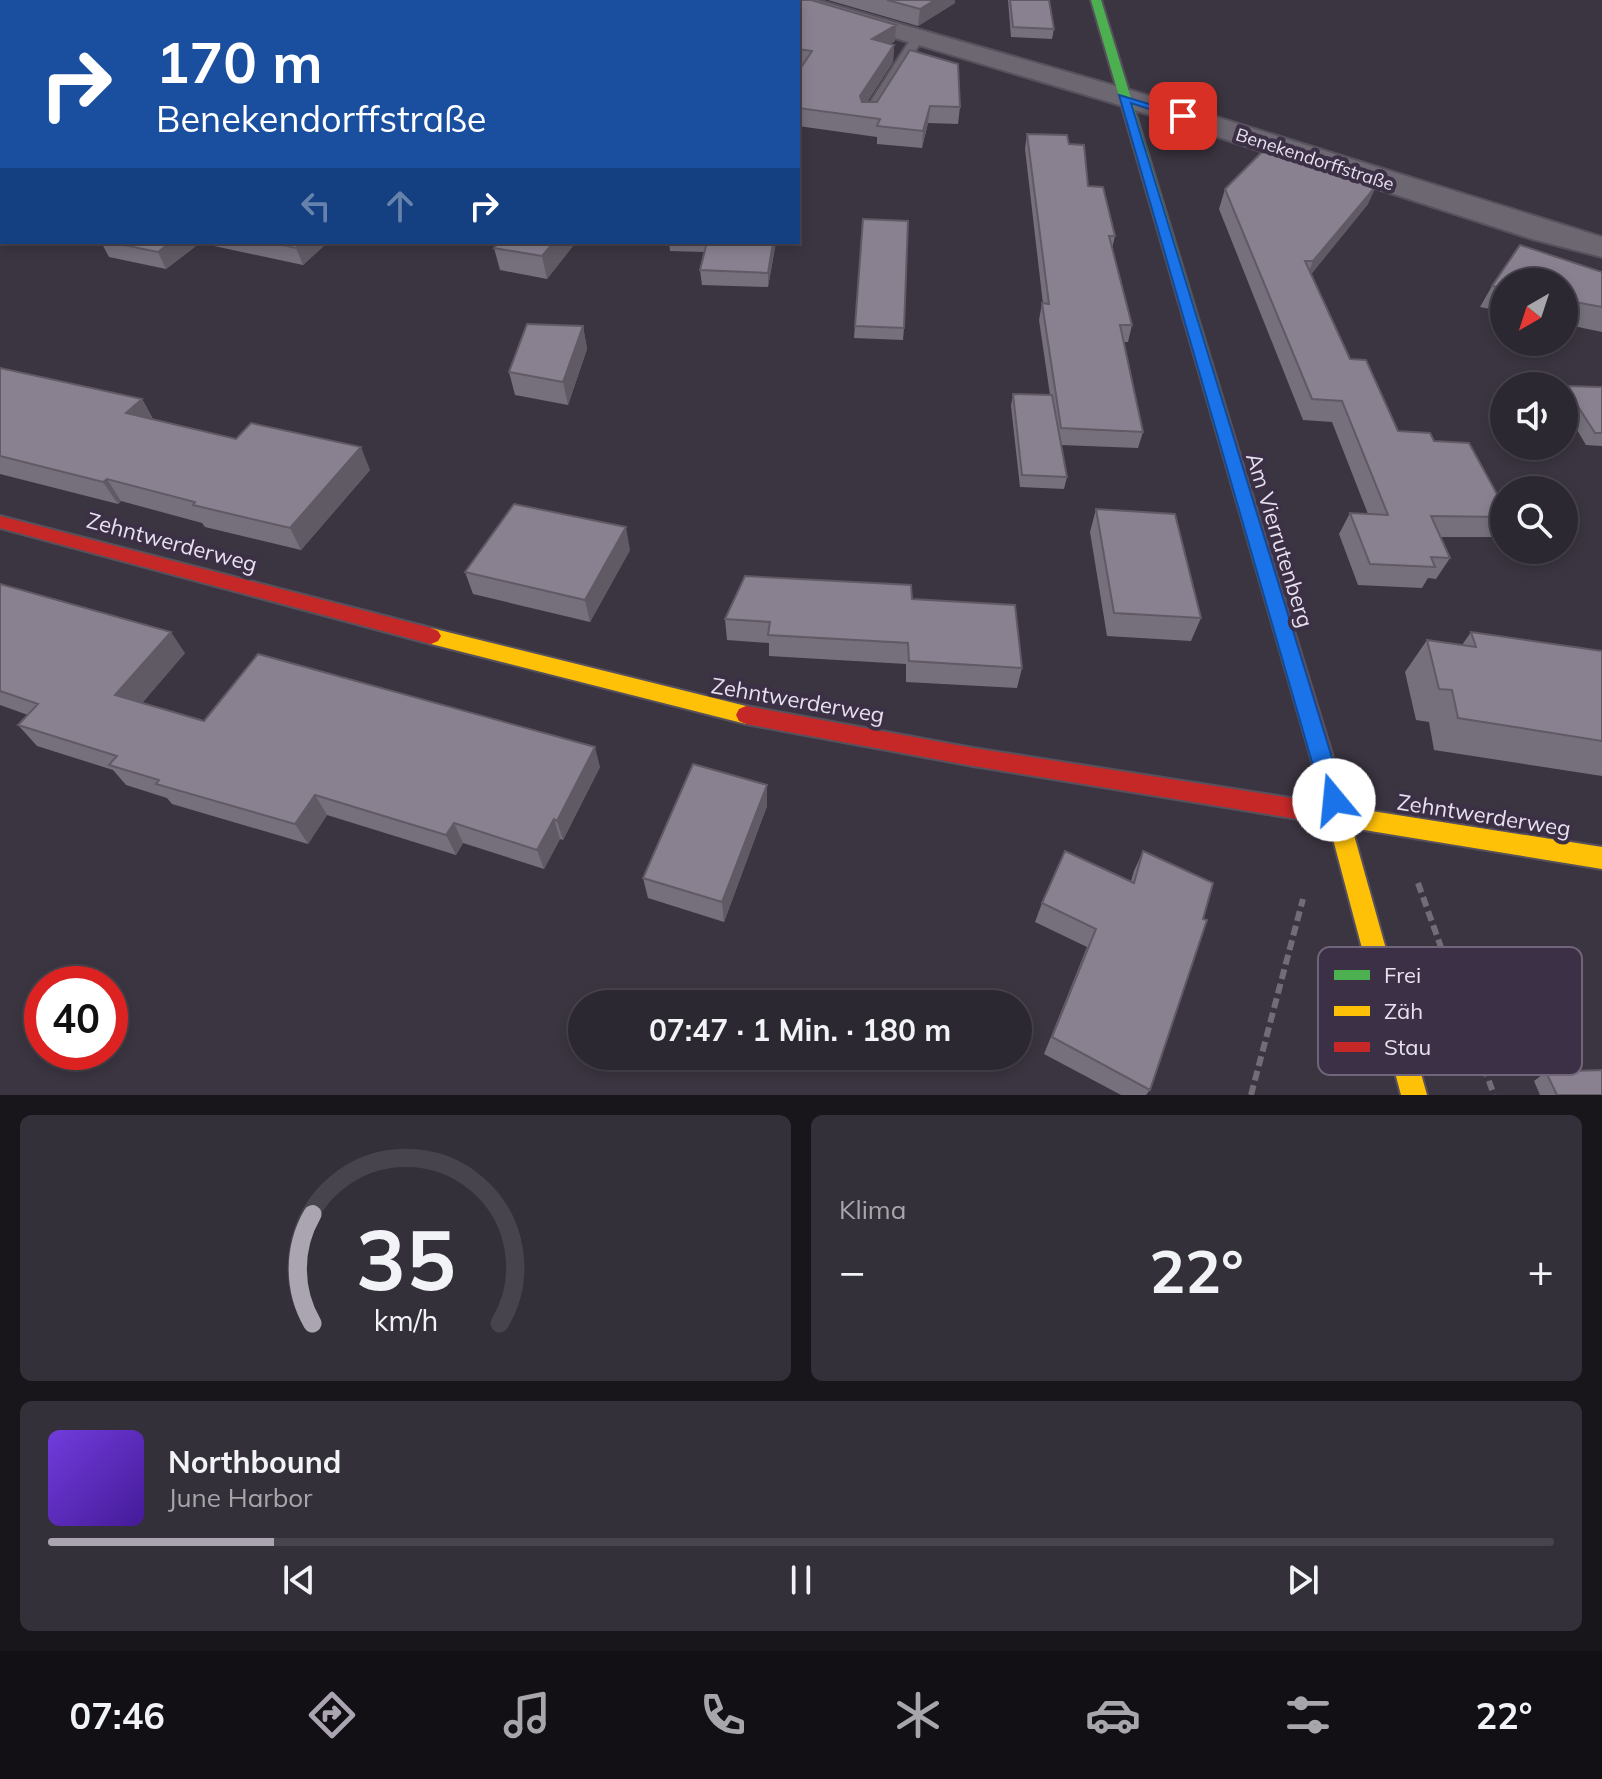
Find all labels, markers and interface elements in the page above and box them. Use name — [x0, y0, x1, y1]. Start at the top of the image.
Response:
text: 170 m — [156, 27, 323, 97]
icon: right — [24, 32, 128, 136]
pin — [1149, 82, 1217, 150]
icon: arrive — [1161, 94, 1205, 138]
text: Benekendorffstraße — [156, 96, 486, 141]
street label: Benekendorffstraße — [1233, 123, 1397, 195]
icon: left — [294, 184, 338, 228]
icon: ahead — [378, 184, 422, 228]
icon: right — [462, 184, 506, 228]
north arrow — [1490, 268, 1578, 356]
map controls — [1490, 268, 1578, 564]
button: sound — [1490, 372, 1578, 460]
street label: Am Vierrutenberg — [1240, 449, 1320, 631]
button: search — [1490, 476, 1578, 564]
street label: Zehntwerderweg — [84, 506, 260, 578]
street label: Zehntwerderweg — [709, 671, 887, 729]
position arrow — [1292, 758, 1376, 842]
street label: Zehntwerderweg — [1395, 787, 1573, 843]
legend — [1318, 947, 1582, 1075]
text: Frei — [1384, 961, 1421, 989]
speed limit sign: 40 — [24, 966, 128, 1070]
text: Zäh — [1384, 997, 1423, 1025]
text: 07:47 · 1 Min. · 180 m — [649, 1011, 951, 1049]
text: Stau — [1384, 1033, 1431, 1061]
text: Klima — [839, 1193, 906, 1226]
text: 35 — [356, 1206, 455, 1311]
text: 22° — [1149, 1233, 1244, 1308]
text: − — [839, 1243, 865, 1298]
text: + — [1528, 1243, 1554, 1298]
text: km/h — [373, 1302, 438, 1338]
text: Northbound — [168, 1443, 341, 1481]
text: June Harbor — [168, 1481, 313, 1514]
icon: previous — [277, 1558, 321, 1602]
icon: pause — [779, 1558, 823, 1602]
icon: next — [1281, 1558, 1325, 1602]
icon: directions — [304, 1687, 360, 1743]
icon: music — [499, 1687, 555, 1743]
icon: phone — [695, 1687, 751, 1743]
icon: climate — [890, 1687, 946, 1743]
icon: car — [1085, 1687, 1141, 1743]
icon: filters — [1280, 1687, 1336, 1743]
text: 07:46 — [70, 1693, 165, 1738]
text: 22° — [1475, 1693, 1532, 1738]

